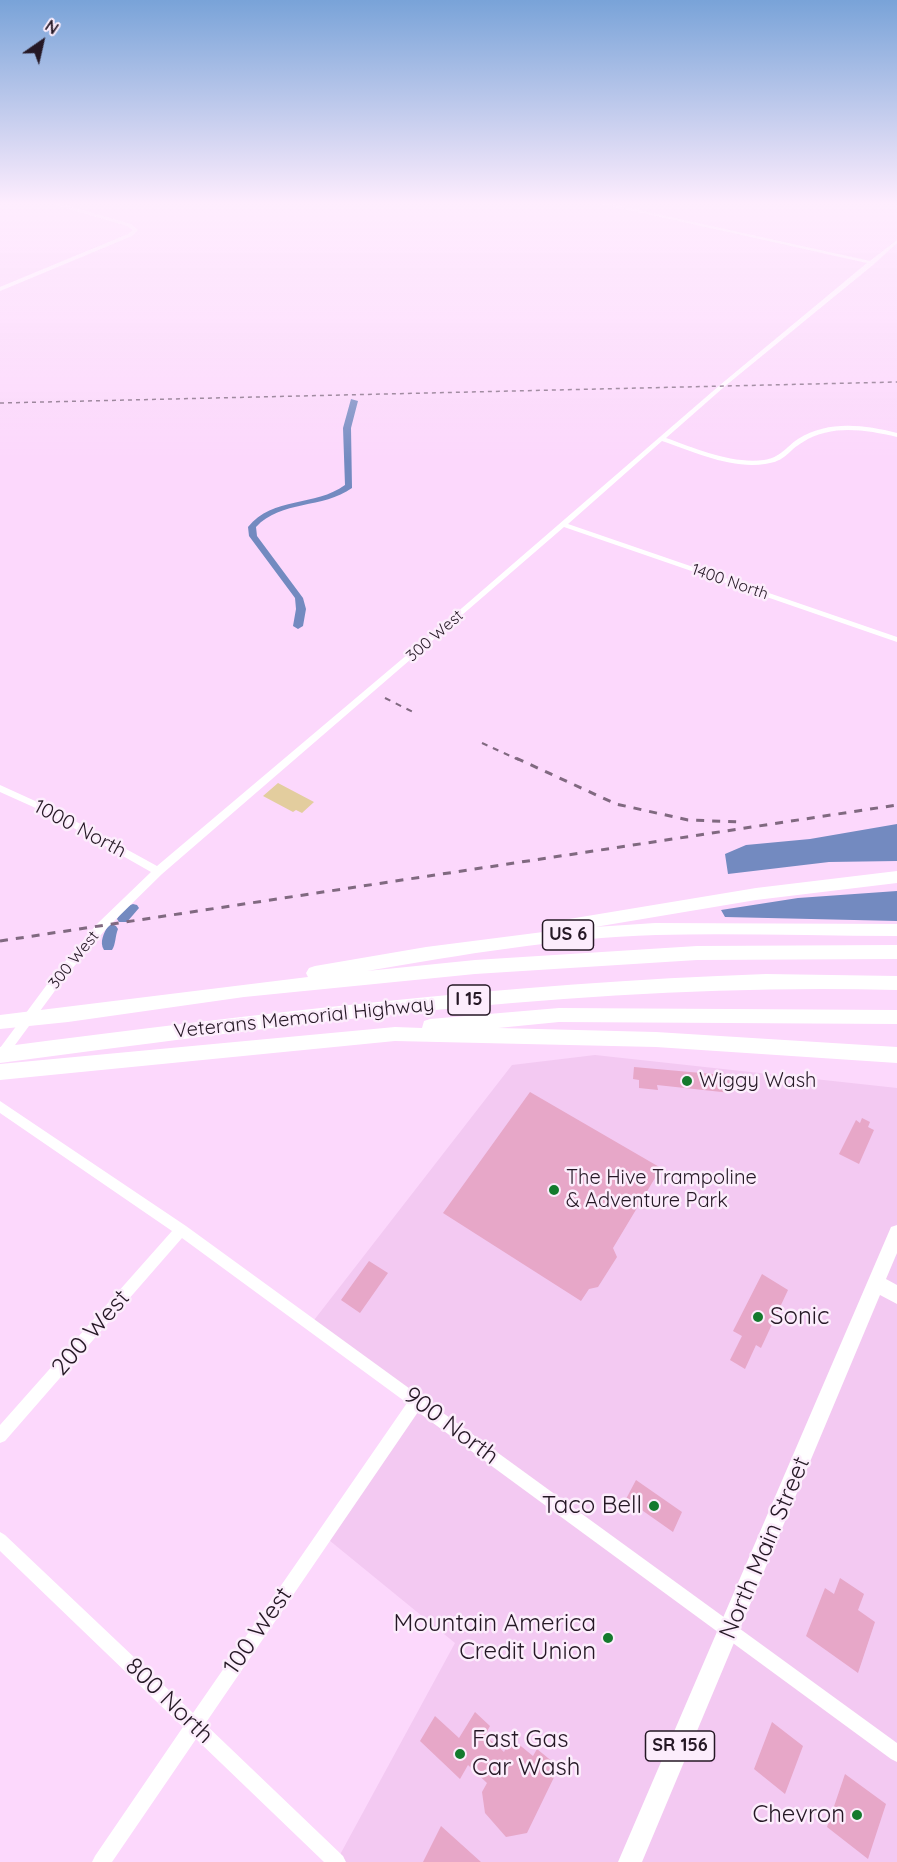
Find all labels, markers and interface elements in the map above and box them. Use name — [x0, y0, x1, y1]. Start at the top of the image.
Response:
north arrow — [12, 12, 72, 72]
text: N — [42, 15, 63, 39]
street label: 1400 North — [689, 560, 771, 604]
street label: 300 West — [403, 606, 467, 666]
street label: 1000 North — [30, 795, 130, 863]
road number: US 6 — [542, 920, 594, 950]
street label: 300 West — [45, 927, 103, 993]
road number: I 15 — [448, 985, 490, 1015]
street label: Veterans Memorial Highway — [173, 992, 435, 1044]
place label: Wiggy Wash — [699, 1069, 816, 1093]
marker: Wiggy Wash — [680, 1074, 694, 1088]
place label: The Hive Trampoline & Adventure Park — [566, 1166, 757, 1213]
marker: The Hive Trampoline & Adventure Park — [547, 1183, 561, 1197]
street label: 200 West — [46, 1284, 136, 1382]
place label: Sonic — [770, 1303, 829, 1331]
marker: Sonic — [751, 1310, 765, 1324]
street label: 900 North — [398, 1381, 504, 1471]
street label: North Main Street — [714, 1453, 816, 1643]
place label: Taco Bell — [542, 1492, 642, 1520]
marker: Taco Bell — [647, 1499, 661, 1513]
street label: 100 West — [218, 1582, 298, 1680]
place label: Mountain America Credit Union — [394, 1610, 596, 1666]
marker: Mountain America Credit Union — [601, 1631, 615, 1645]
street label: 800 North — [119, 1652, 219, 1750]
place label: Fast Gas Car Wash — [472, 1726, 580, 1782]
road number: SR 156 — [646, 1731, 714, 1761]
marker: Fast Gas Car Wash — [453, 1747, 467, 1761]
place label: Chevron — [752, 1801, 845, 1829]
marker: Chevron — [850, 1808, 864, 1822]

